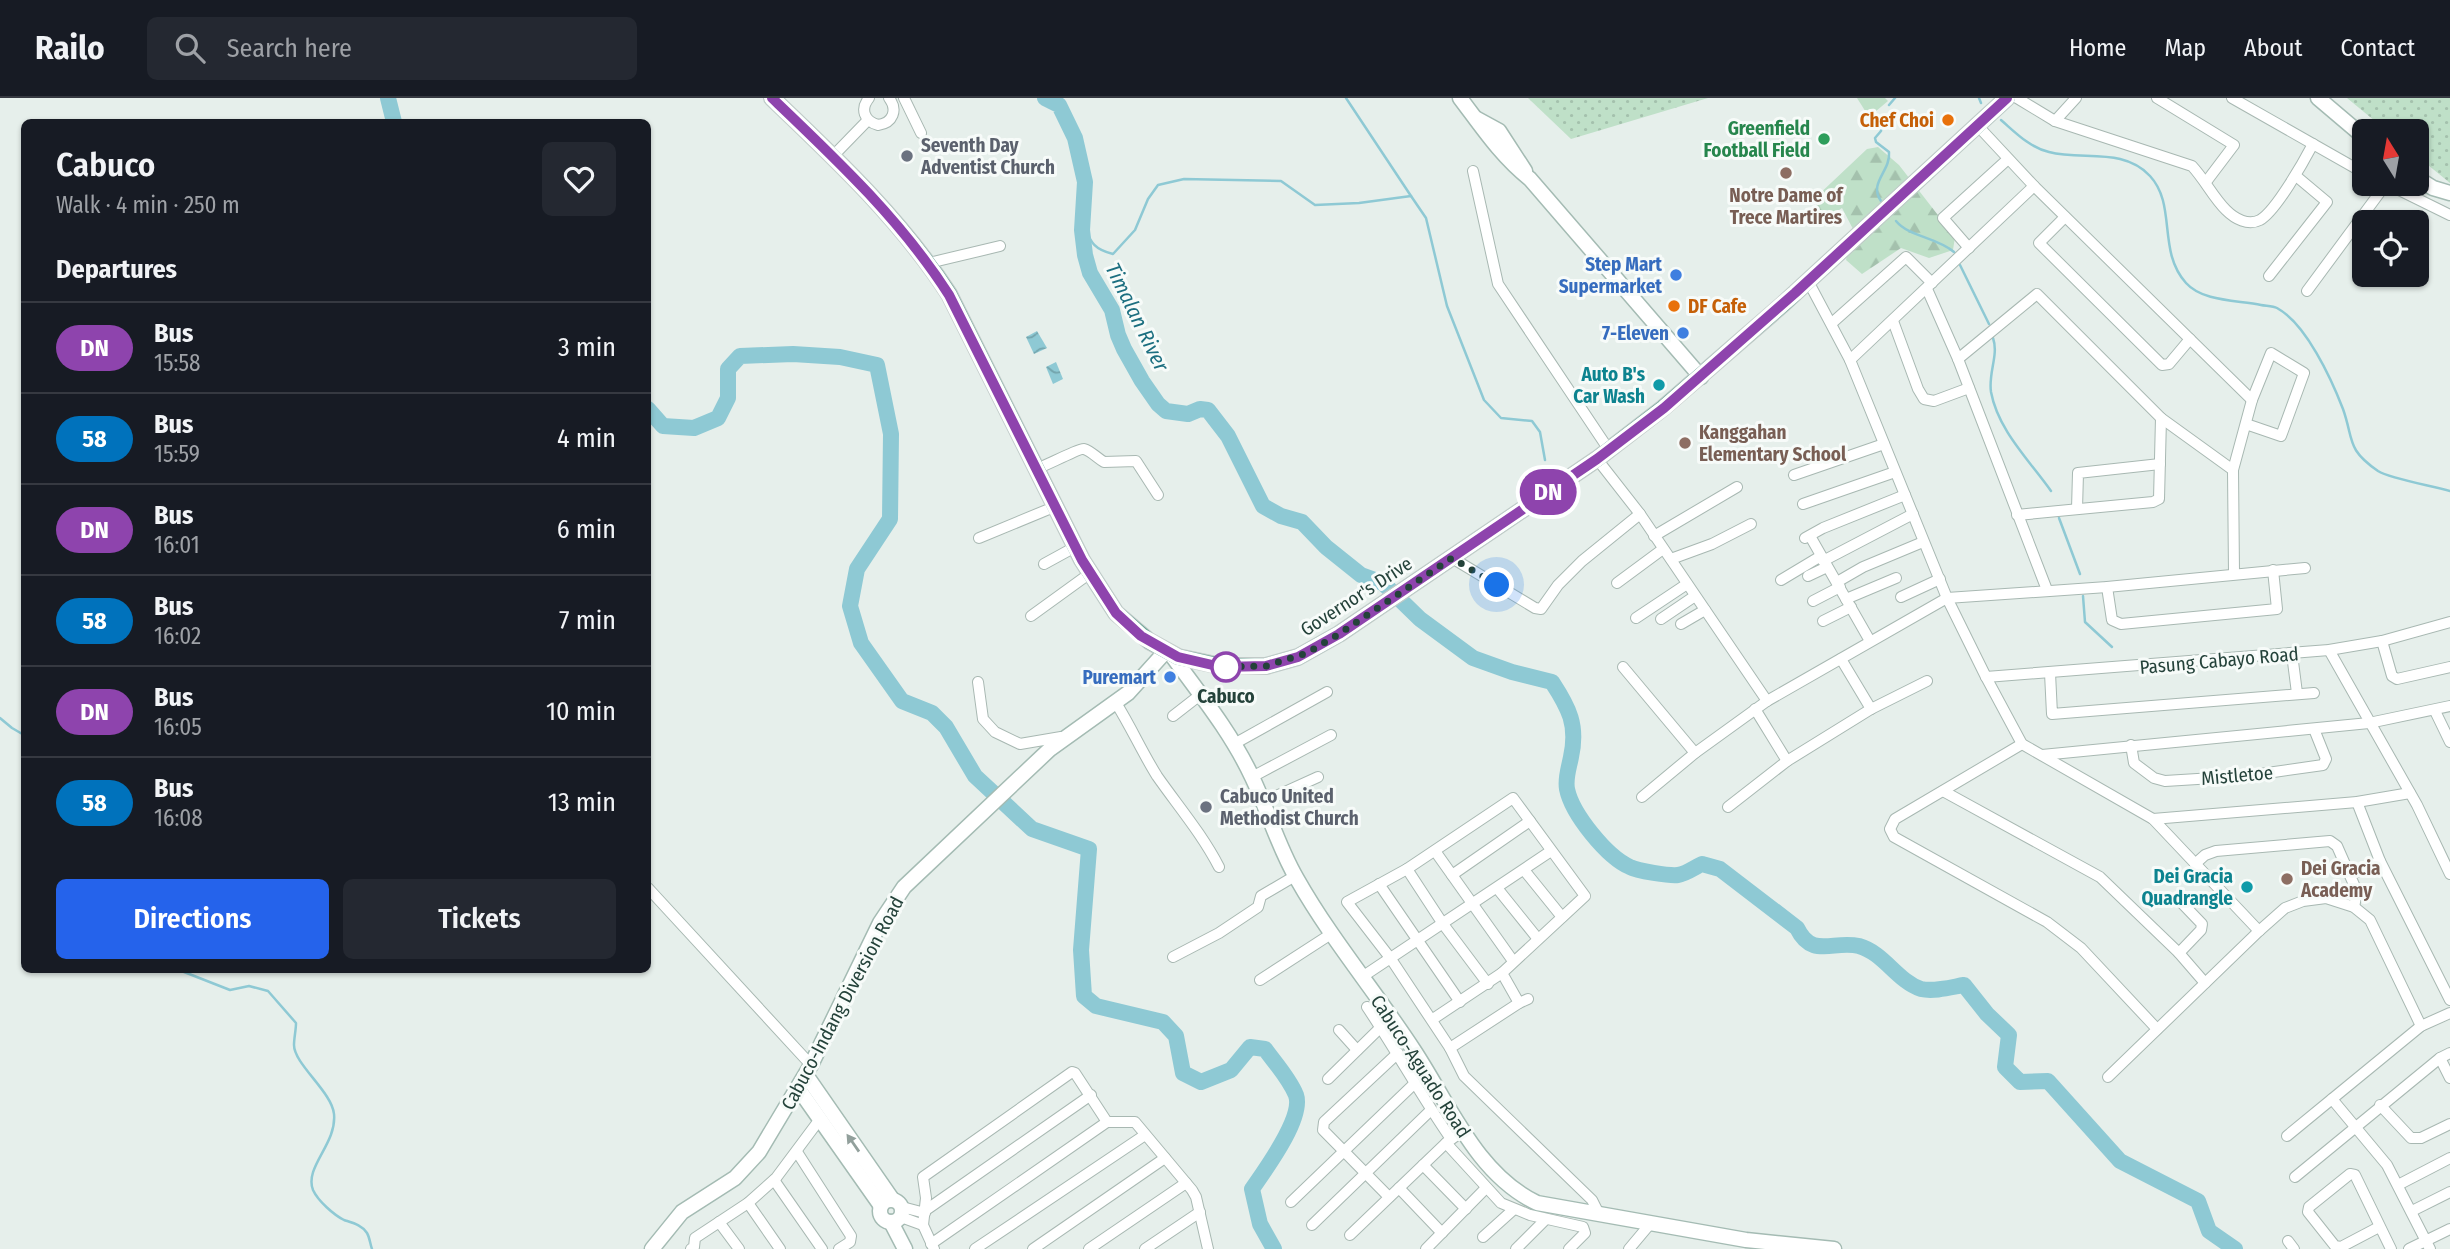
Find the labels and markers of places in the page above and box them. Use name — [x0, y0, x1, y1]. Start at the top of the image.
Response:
place label: Chef Choi — [1860, 109, 1934, 132]
marker: Chef Choi — [1940, 112, 1956, 128]
place label: Greenfield Football Field — [1704, 117, 1810, 162]
marker: Greenfield Football Field — [1816, 131, 1832, 147]
place label: Seventh Day Adventist Church — [920, 134, 1055, 179]
marker: Seventh Day Adventist Church — [899, 148, 915, 164]
marker: Notre Dame of Trece Martires — [1778, 165, 1794, 181]
place label: Notre Dame of Trece Martires — [1729, 184, 1844, 229]
place label: Step Mart Supermarket — [1559, 253, 1662, 298]
marker: Step Mart Supermarket — [1668, 267, 1684, 283]
place label: DF Cafe — [1688, 295, 1747, 318]
marker: DF Cafe — [1666, 298, 1682, 314]
place label: 7-Eleven — [1602, 322, 1669, 345]
marker: 7-Eleven — [1675, 325, 1691, 341]
place label: Auto B's Car Wash — [1573, 363, 1646, 408]
marker: Auto B's Car Wash — [1651, 377, 1667, 393]
place label: Kanggahan Elementary School — [1699, 421, 1847, 466]
marker: Kanggahan Elementary School — [1677, 435, 1693, 451]
marker: Cabuco — [1211, 652, 1241, 682]
place label: Puremart — [1083, 666, 1156, 689]
marker: Puremart — [1162, 669, 1178, 685]
place label: Cabuco — [1197, 685, 1255, 708]
place label: Cabuco United Methodist Church — [1220, 785, 1359, 830]
marker: Cabuco United Methodist Church — [1198, 799, 1214, 815]
place label: Dei Gracia Academy — [2300, 857, 2381, 902]
place label: Dei Gracia Quadrangle — [2141, 865, 2233, 910]
marker: Dei Gracia Academy — [2279, 871, 2295, 887]
marker: Dei Gracia Quadrangle — [2239, 879, 2255, 895]

